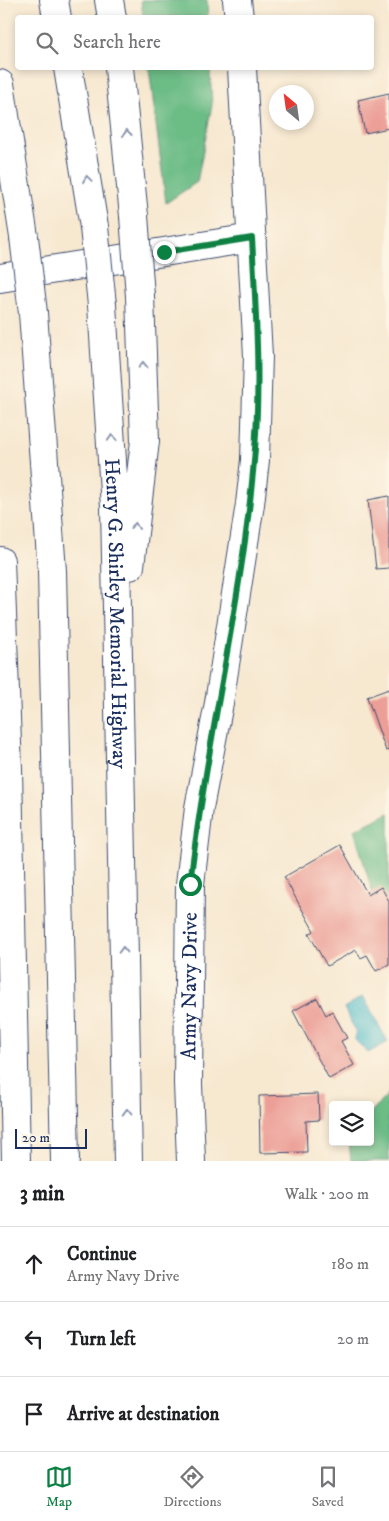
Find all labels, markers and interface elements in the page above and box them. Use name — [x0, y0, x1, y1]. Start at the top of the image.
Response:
search box — [15, 15, 374, 70]
icon: search — [33, 29, 61, 57]
text: Search here — [73, 31, 161, 54]
north arrow — [269, 85, 314, 130]
one-way arrow — [122, 129, 133, 137]
one-way arrow — [82, 174, 93, 182]
route end — [153, 241, 176, 264]
one-way arrow — [137, 360, 148, 368]
one-way arrow — [106, 434, 117, 442]
street label: Henry G. Shirley Memorial Highway — [98, 458, 132, 770]
one-way arrow — [129, 522, 140, 530]
route start — [179, 873, 202, 896]
street label: Army Navy Drive — [176, 912, 204, 1060]
one-way arrow — [118, 946, 128, 954]
map controls — [329, 1101, 374, 1146]
button: layers — [329, 1101, 374, 1146]
one-way arrow — [121, 1108, 132, 1116]
scale bar — [15, 1126, 88, 1149]
text: 20 m — [22, 1129, 50, 1147]
text: 3 min — [20, 1181, 65, 1207]
text: Walk · 200 m — [285, 1184, 369, 1204]
text: Continue — [67, 1243, 137, 1266]
icon: ahead — [20, 1250, 48, 1278]
text: 180 m — [331, 1254, 369, 1274]
text: Army Navy Drive — [67, 1266, 179, 1286]
icon: left — [20, 1325, 48, 1353]
text: Turn left — [67, 1328, 136, 1351]
text: 20 m — [337, 1329, 369, 1349]
icon: arrive — [20, 1400, 48, 1428]
text: Arrive at destination — [67, 1403, 219, 1426]
tab: Map — [45, 1463, 73, 1511]
tab: Directions — [163, 1463, 221, 1511]
tab: Saved — [312, 1463, 344, 1511]

